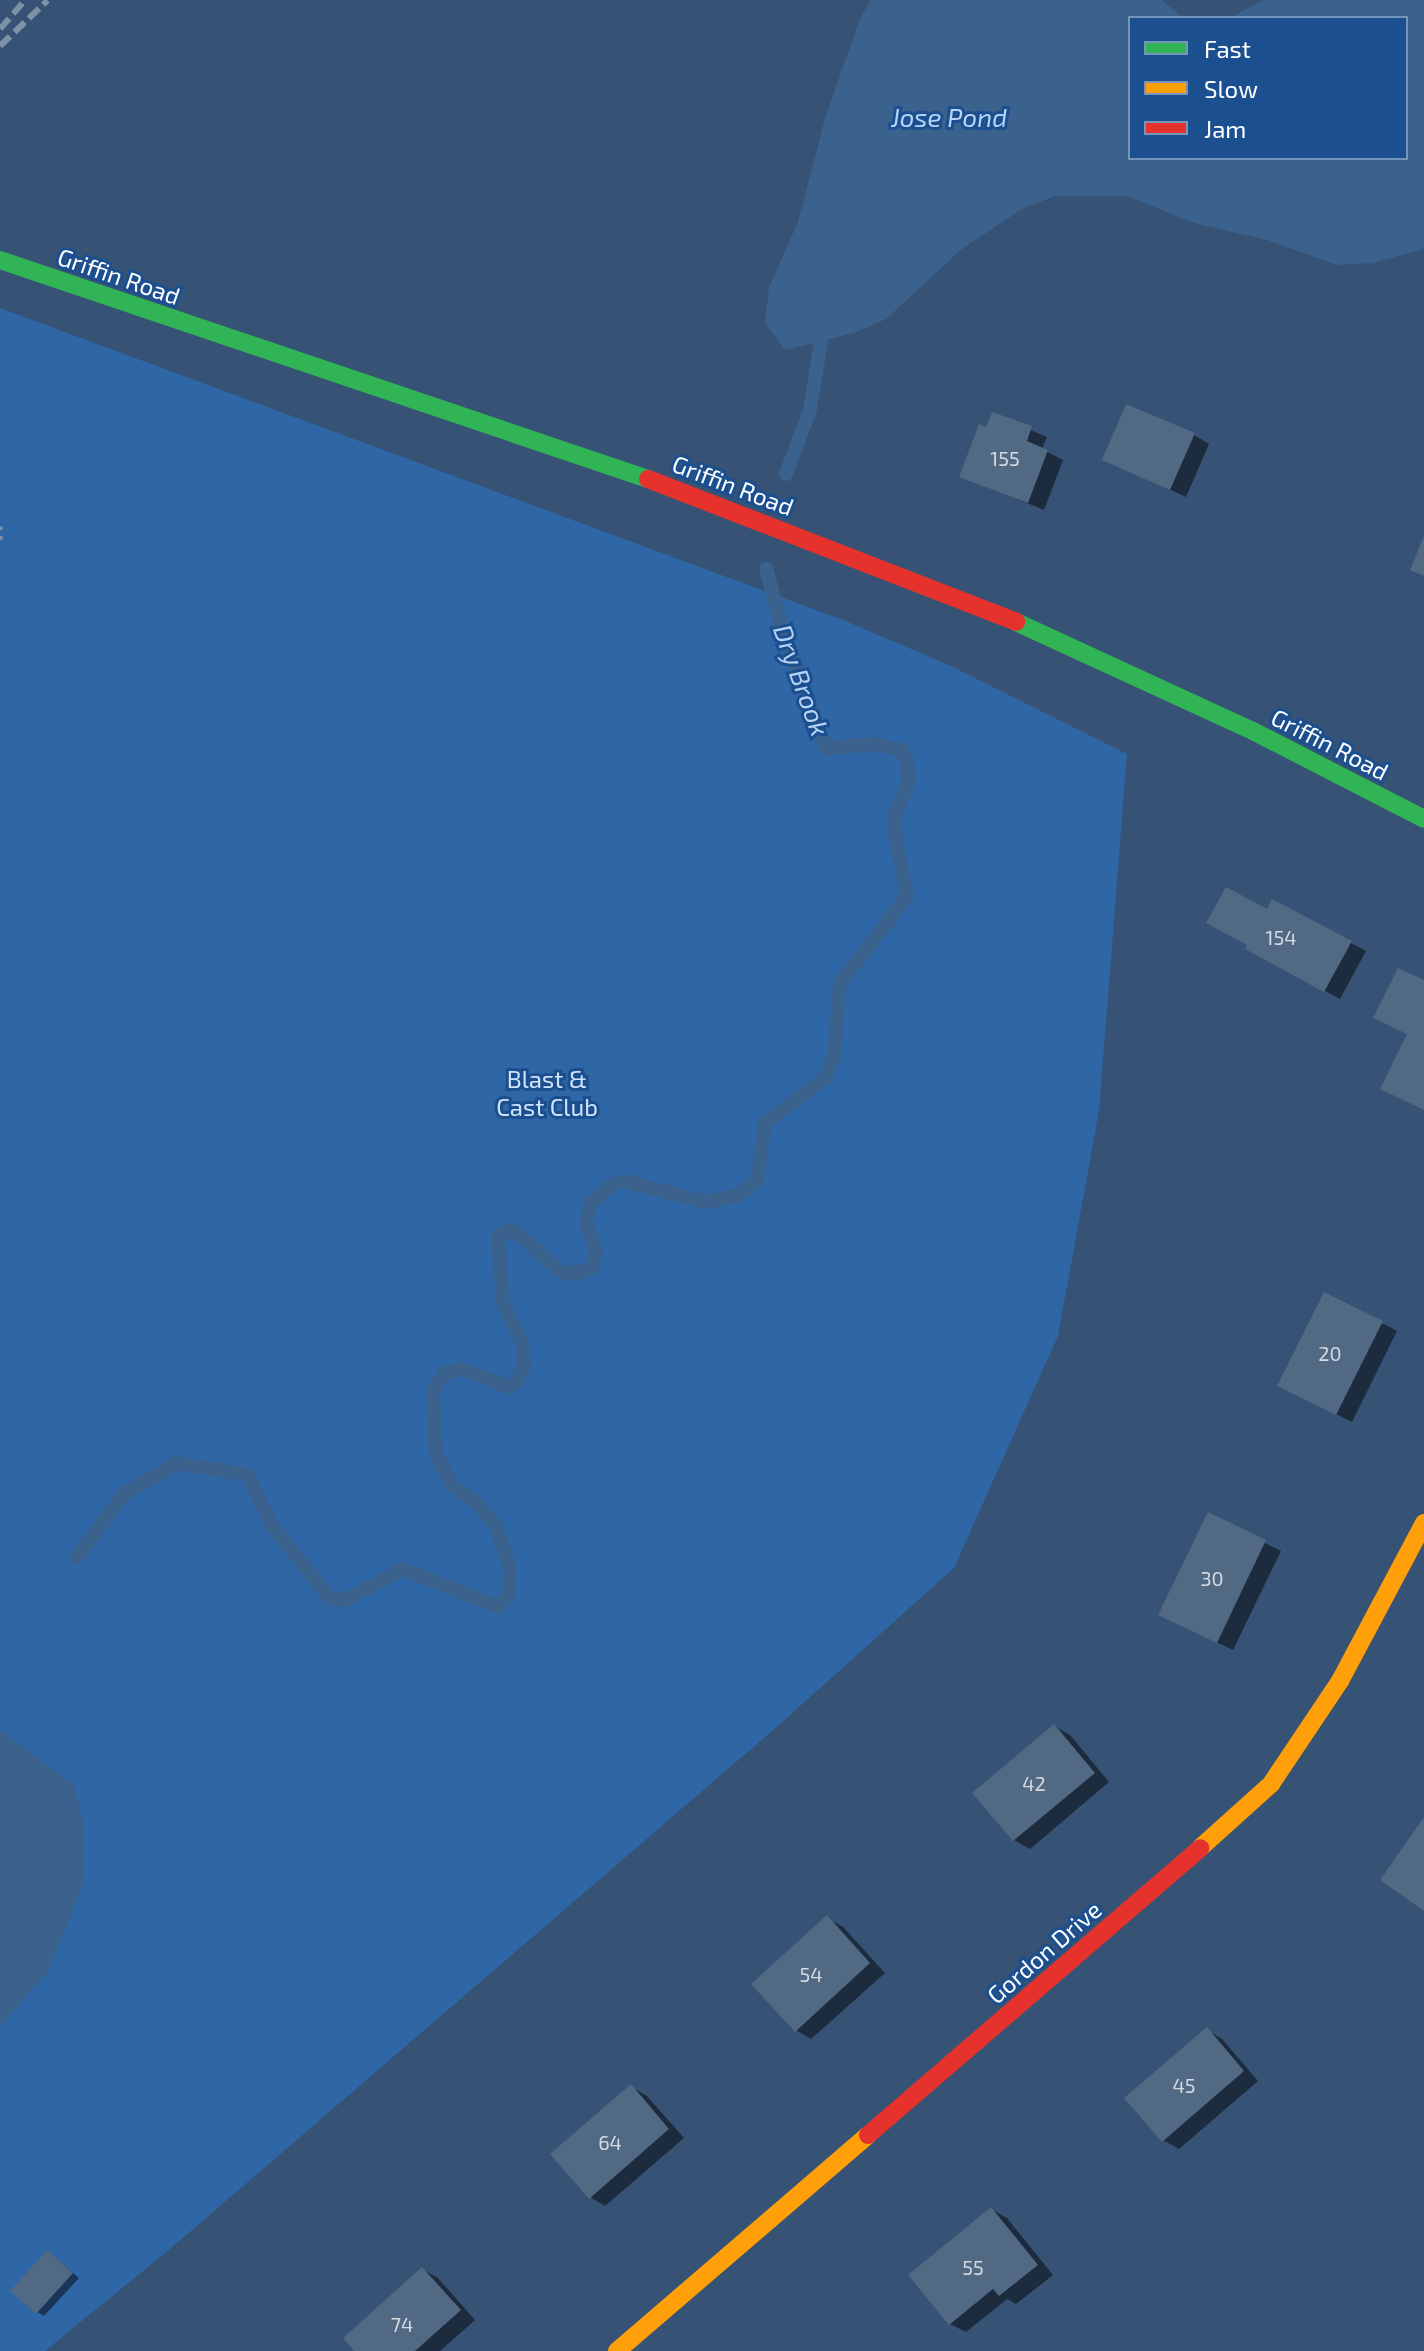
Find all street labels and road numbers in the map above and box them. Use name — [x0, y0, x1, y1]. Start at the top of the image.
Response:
street label: Griffin Road — [54, 242, 184, 310]
street label: Griffin Road — [668, 449, 798, 521]
street label: Griffin Road — [1267, 702, 1393, 786]
street label: Gordon Drive — [981, 1895, 1107, 2009]

